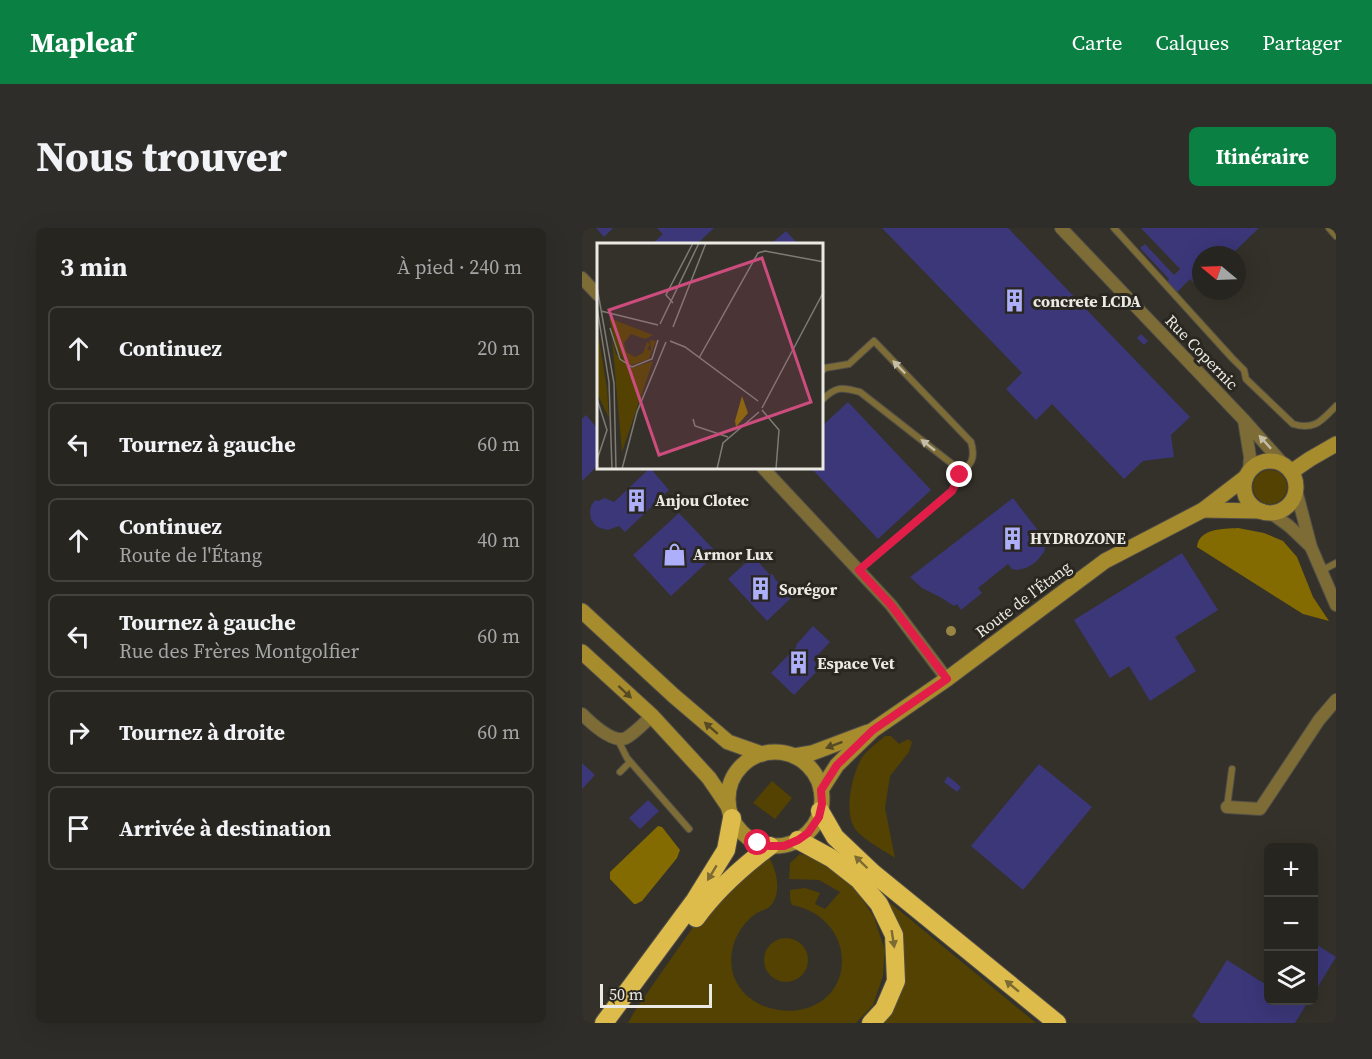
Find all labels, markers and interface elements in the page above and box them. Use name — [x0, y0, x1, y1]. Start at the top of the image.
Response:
text: Mapleaf — [30, 23, 134, 61]
text: Carte — [1072, 28, 1122, 57]
text: Calques — [1155, 28, 1229, 57]
text: Partager — [1262, 28, 1342, 57]
text: Nous trouver — [36, 127, 287, 185]
button: Itinéraire — [1189, 127, 1336, 186]
inset map — [597, 243, 824, 470]
north arrow — [1192, 246, 1246, 300]
text: 3 min — [60, 249, 127, 285]
text: À pied · 240 m — [397, 253, 522, 281]
building icon: concrete LCDA — [1002, 288, 1028, 314]
place label: concrete LCDA — [1033, 290, 1141, 312]
street label: Rue Copernic — [1161, 310, 1244, 395]
icon: ahead — [62, 332, 95, 365]
text: Continuez — [119, 333, 222, 363]
text: 20 m — [477, 334, 520, 362]
one-way arrow — [893, 360, 907, 374]
icon: left — [62, 428, 95, 461]
text: Tournez à gauche — [119, 429, 296, 459]
text: 60 m — [477, 430, 520, 458]
one-way arrow — [1259, 435, 1272, 450]
one-way arrow — [920, 439, 936, 452]
route end — [946, 461, 972, 487]
building icon: Anjou Clotec — [624, 487, 650, 513]
place label: Anjou Clotec — [655, 489, 749, 511]
text: Continuez — [119, 511, 222, 541]
icon: ahead — [62, 524, 95, 557]
building icon: HYDROZONE — [999, 525, 1025, 551]
text: 40 m — [477, 526, 520, 554]
place label: HYDROZONE — [1030, 527, 1126, 549]
text: Route de l'Étang — [119, 541, 262, 569]
shop icon: Armor Lux — [662, 541, 688, 567]
place label: Armor Lux — [693, 543, 773, 565]
street label: Route de l'Étang — [971, 556, 1075, 642]
building icon: Sorégor — [748, 576, 774, 602]
place label: Sorégor — [779, 578, 838, 600]
text: Tournez à gauche — [119, 607, 296, 637]
icon: left — [62, 620, 95, 653]
text: 60 m — [477, 622, 520, 650]
text: Rue des Frères Montgolfier — [119, 637, 359, 665]
building icon: Espace Vet — [786, 650, 812, 676]
place label: Espace Vet — [817, 652, 895, 674]
one-way arrow — [618, 684, 632, 698]
icon: right — [62, 716, 95, 749]
text: Tournez à droite — [119, 717, 285, 747]
text: 60 m — [477, 718, 520, 746]
one-way arrow — [703, 721, 718, 735]
one-way arrow — [825, 741, 843, 750]
icon: arrive — [62, 812, 95, 845]
text: Arrivée à destination — [119, 813, 331, 843]
route start — [744, 829, 770, 855]
map controls — [1264, 843, 1318, 1005]
button: + — [1264, 843, 1318, 897]
one-way arrow — [855, 856, 869, 870]
one-way arrow — [707, 865, 718, 881]
button: − — [1264, 897, 1318, 951]
one-way arrow — [889, 930, 898, 949]
button: layers — [1264, 951, 1318, 1005]
one-way arrow — [1005, 980, 1020, 993]
scale bar — [600, 981, 712, 1008]
text: 50 m — [609, 983, 643, 1005]

